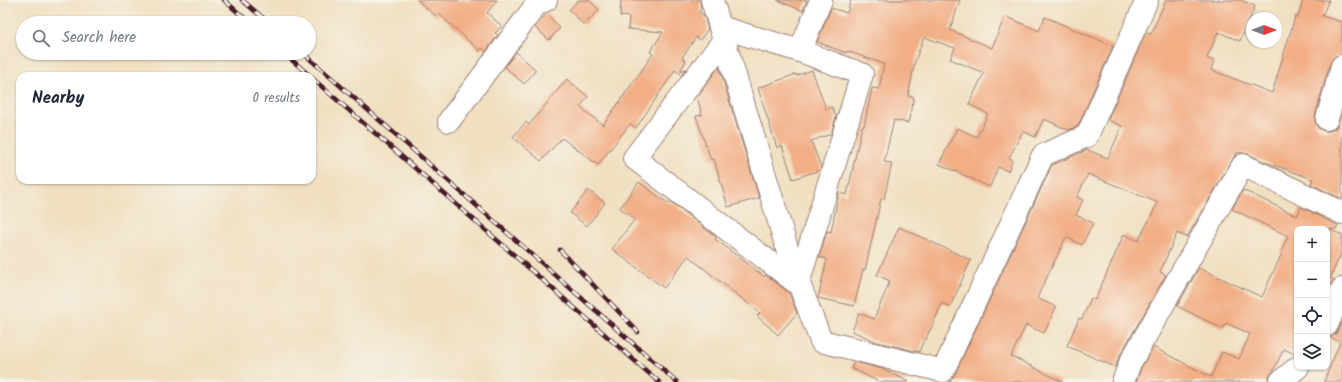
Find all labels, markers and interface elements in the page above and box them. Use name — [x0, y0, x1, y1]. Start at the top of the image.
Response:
north arrow — [1246, 12, 1282, 48]
search box — [16, 16, 316, 60]
text: Search here — [62, 26, 136, 50]
icon: search — [30, 27, 52, 49]
text: Nearby — [32, 85, 84, 112]
text: 0 results — [253, 88, 300, 109]
map controls — [1294, 226, 1330, 370]
button: + — [1294, 226, 1330, 262]
button: − — [1294, 262, 1330, 298]
button: locate — [1294, 298, 1330, 334]
button: layers — [1294, 334, 1330, 370]

